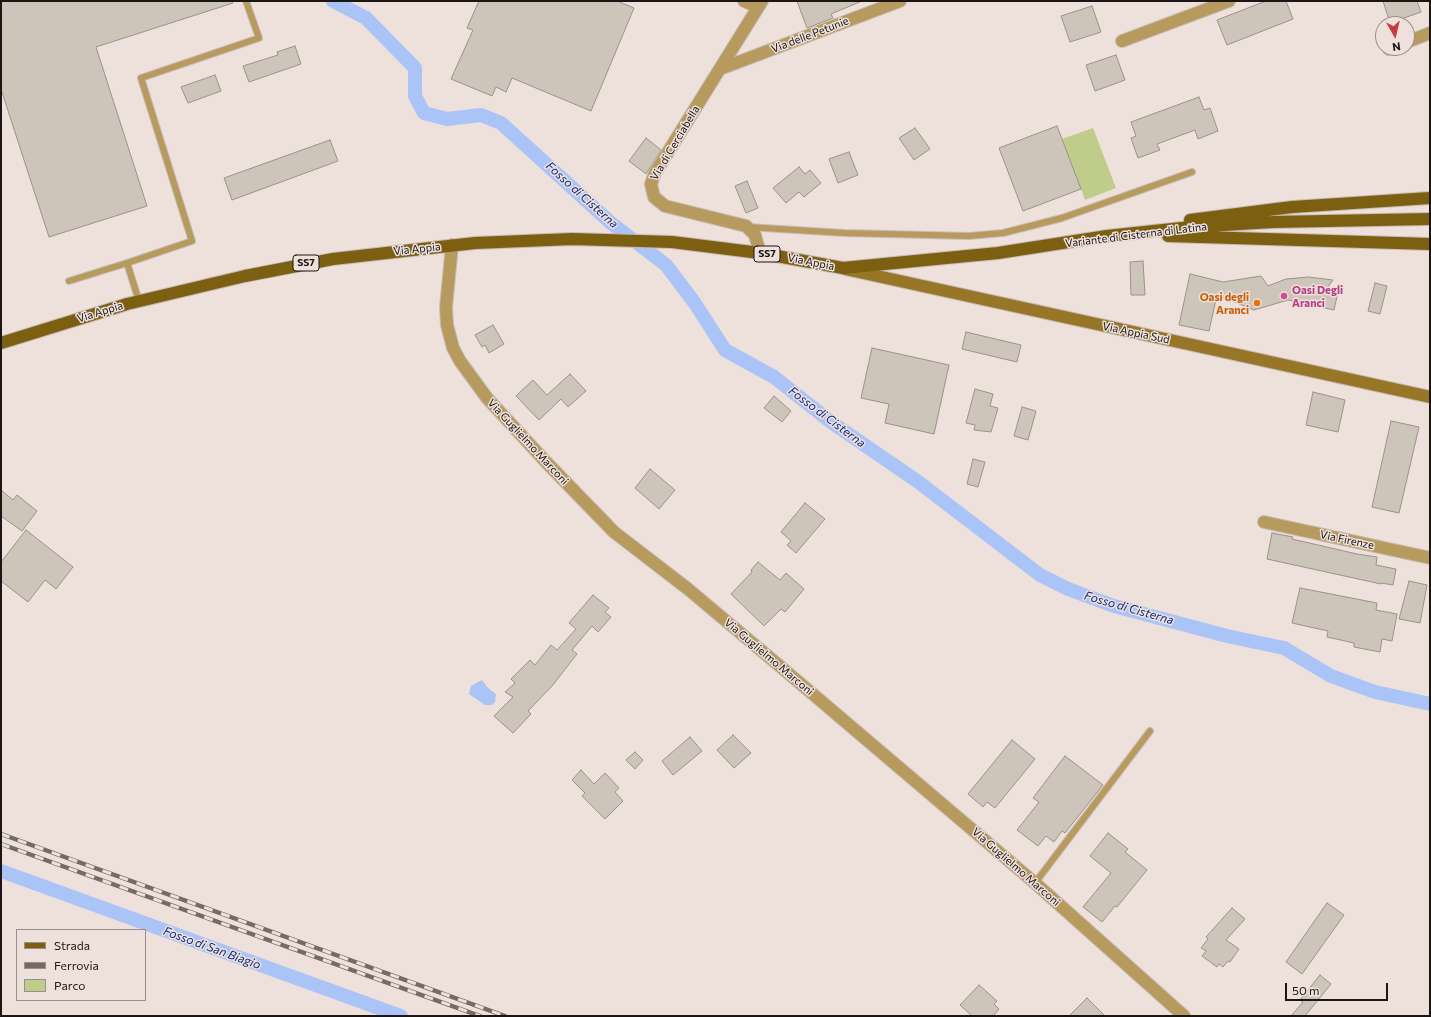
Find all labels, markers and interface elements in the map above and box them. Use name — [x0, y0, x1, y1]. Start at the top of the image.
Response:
street label: Via delle Petunie — [769, 14, 851, 56]
north arrow — [1375, 16, 1415, 56]
text: N — [1392, 40, 1402, 54]
street label: Via di Cerciabella — [648, 103, 702, 183]
water label: Fosso di Cisterna — [543, 159, 621, 231]
street label: Variante di Cisterna di Latina — [1064, 220, 1208, 250]
street label: Via Appia — [393, 240, 441, 258]
road number: SS7 — [754, 246, 780, 262]
street label: Via Appia — [786, 251, 836, 273]
road number: SS7 — [293, 255, 319, 271]
place label: Oasi Degli Aranci — [1292, 283, 1343, 309]
place label: Oasi degli Aranci — [1200, 290, 1249, 316]
marker: Oasi Degli Aranci — [1279, 291, 1289, 301]
marker: Oasi degli Aranci — [1252, 298, 1262, 308]
street label: Via Appia — [75, 299, 125, 325]
street label: Via Appia Sud — [1101, 319, 1171, 347]
water label: Fosso di Cisterna — [786, 384, 868, 450]
street label: Via Guglielmo Marconi — [485, 396, 571, 488]
street label: Via Firenze — [1319, 528, 1375, 552]
water label: Fosso di Cisterna — [1083, 588, 1175, 628]
street label: Via Guglielmo Marconi — [722, 616, 816, 698]
street label: Via Guglielmo Marconi — [969, 825, 1063, 909]
water label: Fosso di San Biagio — [161, 924, 263, 972]
legend — [16, 929, 146, 1001]
text: Strada — [54, 938, 90, 952]
text: Ferrovia — [54, 958, 99, 972]
scale bar — [1287, 975, 1390, 1001]
text: Parco — [54, 978, 86, 992]
text: 50 m — [1292, 983, 1320, 997]

